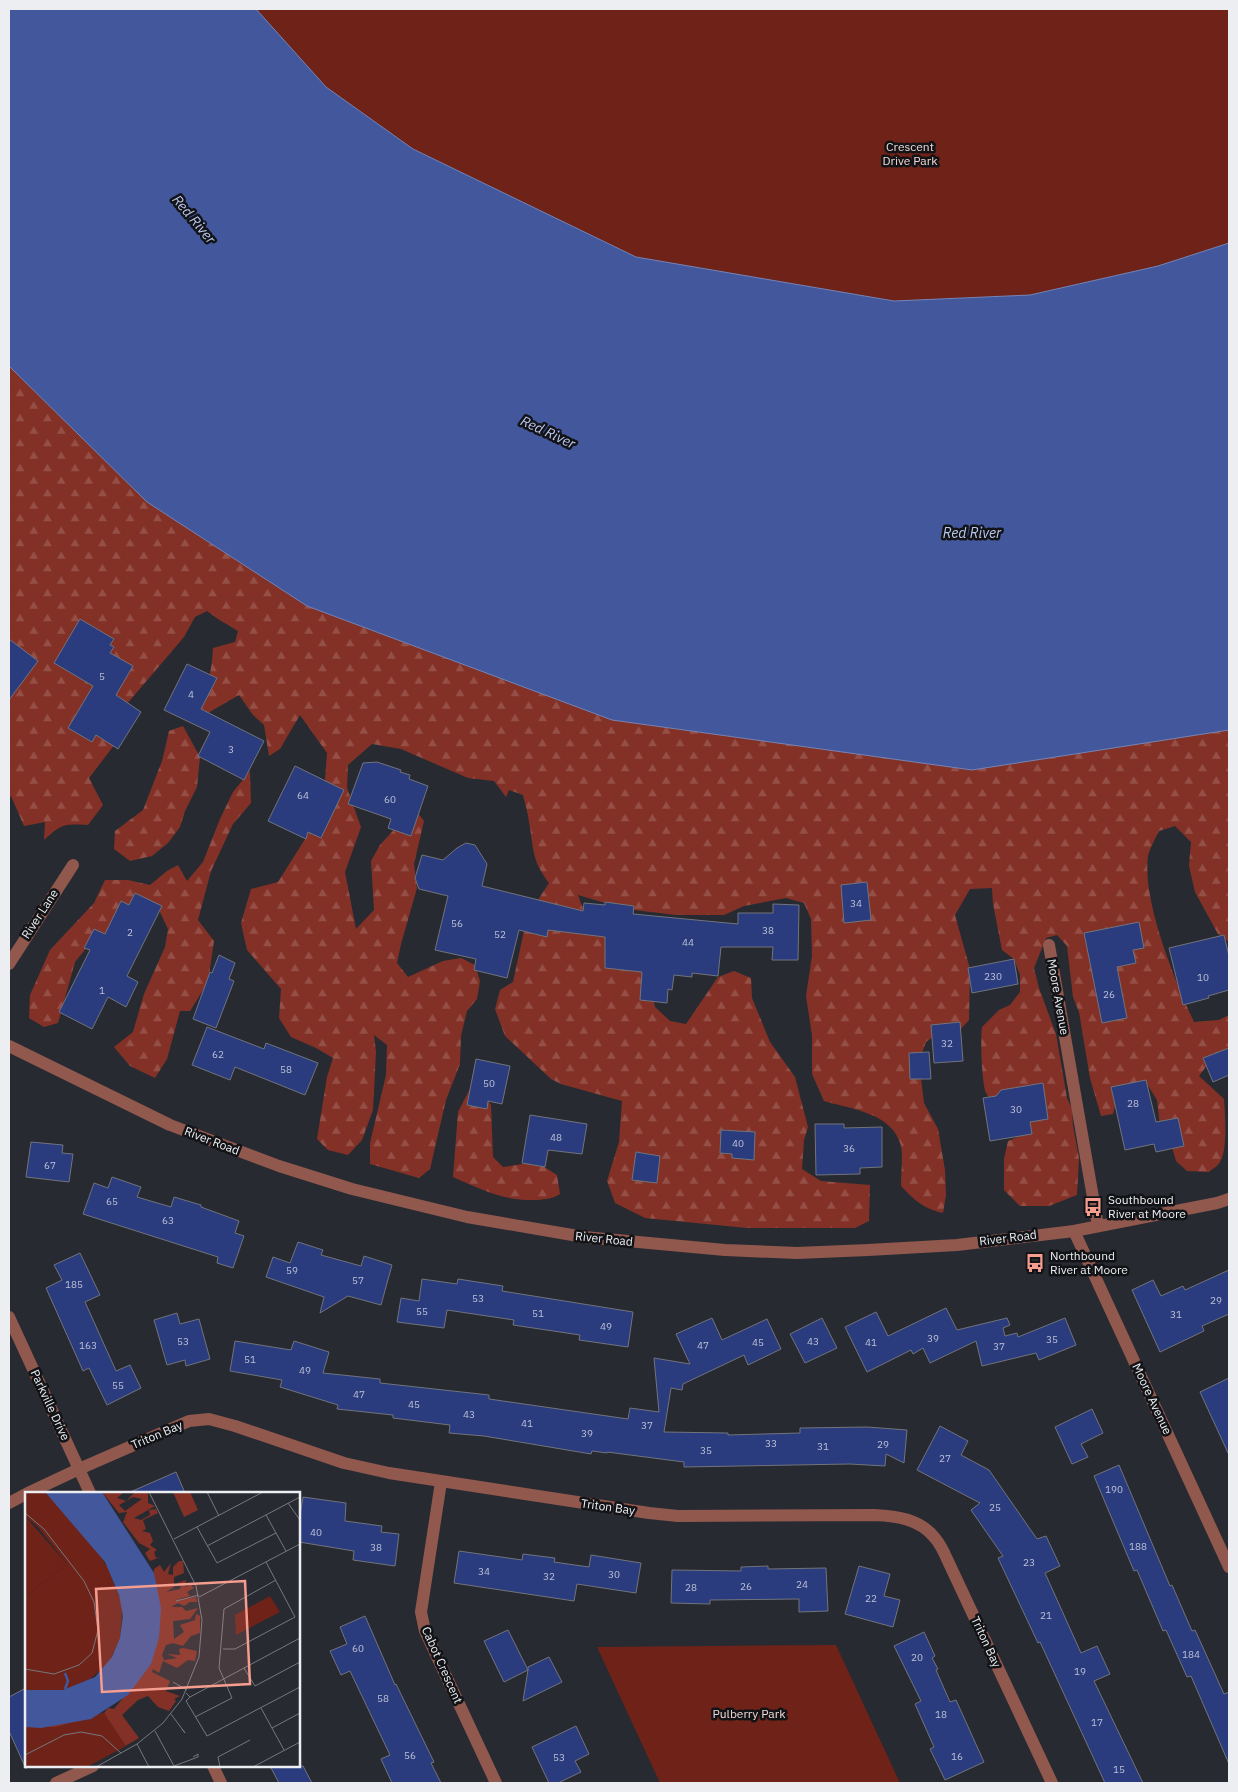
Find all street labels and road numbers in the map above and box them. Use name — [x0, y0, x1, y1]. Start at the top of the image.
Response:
street label: River Lane — [18, 886, 61, 941]
street label: Moore Avenue — [1044, 958, 1073, 1037]
street label: River Road — [182, 1123, 242, 1158]
street label: River Road — [978, 1227, 1038, 1248]
street label: River Road — [574, 1228, 634, 1249]
street label: Moore Avenue — [1129, 1361, 1176, 1437]
street label: Parkville Drive — [27, 1367, 74, 1443]
street label: Triton Bay — [129, 1417, 185, 1452]
street label: Triton Bay — [580, 1495, 636, 1518]
street label: Triton Bay — [968, 1614, 1005, 1670]
street label: Cabot Crescent — [419, 1624, 466, 1705]

